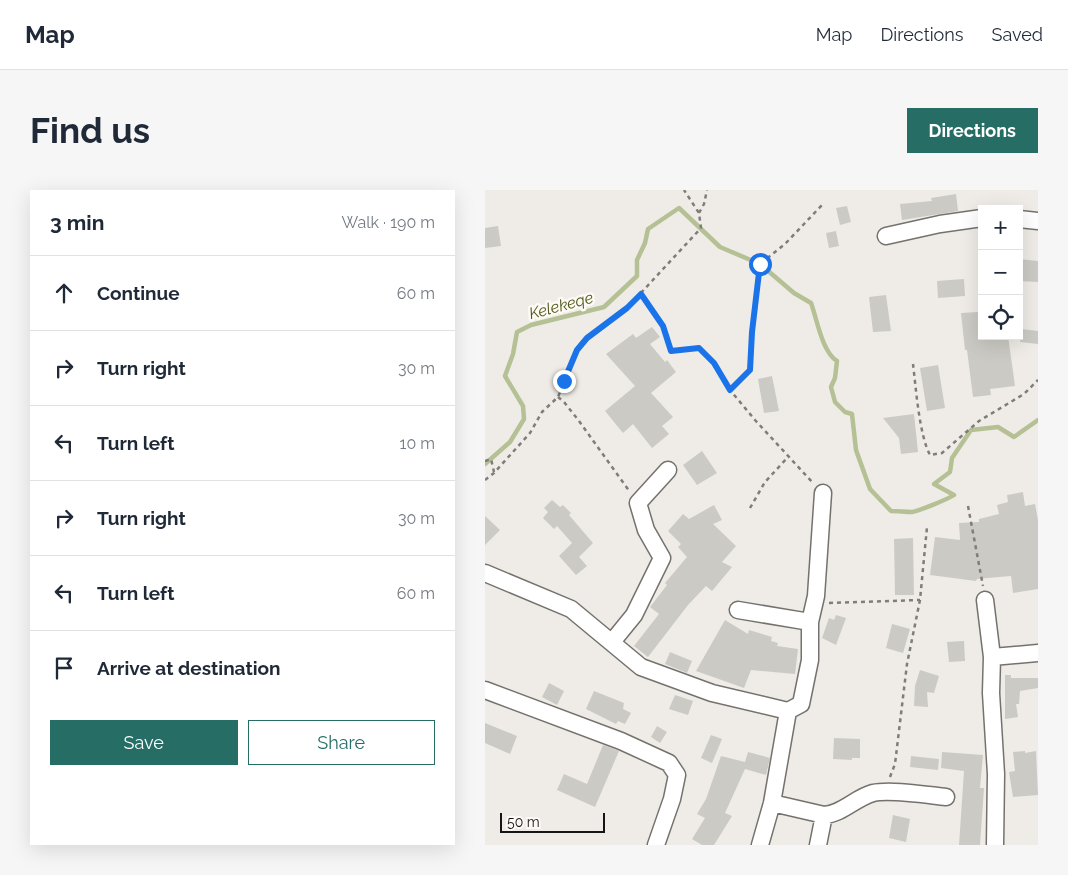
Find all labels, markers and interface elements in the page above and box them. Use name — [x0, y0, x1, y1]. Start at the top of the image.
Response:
text: Map — [25, 20, 75, 49]
text: Map — [816, 24, 852, 45]
text: Directions — [880, 24, 964, 45]
text: Saved — [992, 24, 1043, 45]
button: Directions — [907, 108, 1038, 153]
text: Find us — [30, 110, 150, 151]
map controls — [978, 205, 1023, 340]
button: + — [978, 205, 1023, 250]
text: 3 min — [50, 210, 104, 235]
text: Walk · 190 m — [342, 213, 435, 232]
button: − — [978, 250, 1023, 295]
route start — [749, 253, 772, 276]
icon: ahead — [50, 279, 78, 307]
text: Continue — [97, 282, 180, 304]
text: 60 m — [397, 284, 435, 303]
water label: Kelekeqe — [527, 288, 596, 323]
button: locate — [978, 295, 1023, 340]
icon: right — [50, 354, 78, 382]
text: Turn right — [97, 357, 186, 379]
text: 30 m — [398, 359, 435, 378]
route end — [553, 370, 576, 393]
icon: left — [50, 429, 78, 457]
text: Turn left — [97, 432, 174, 454]
text: 10 m — [400, 434, 435, 453]
icon: right — [50, 504, 78, 532]
text: Turn right — [97, 507, 186, 529]
text: 30 m — [398, 509, 435, 528]
icon: left — [50, 579, 78, 607]
text: Turn left — [97, 582, 174, 604]
text: 60 m — [397, 584, 435, 603]
icon: arrive — [50, 654, 78, 682]
text: Arrive at destination — [97, 657, 281, 679]
button: Save — [50, 720, 238, 765]
button: Share — [248, 720, 435, 765]
scale bar — [500, 810, 605, 833]
text: 50 m — [507, 814, 540, 830]

